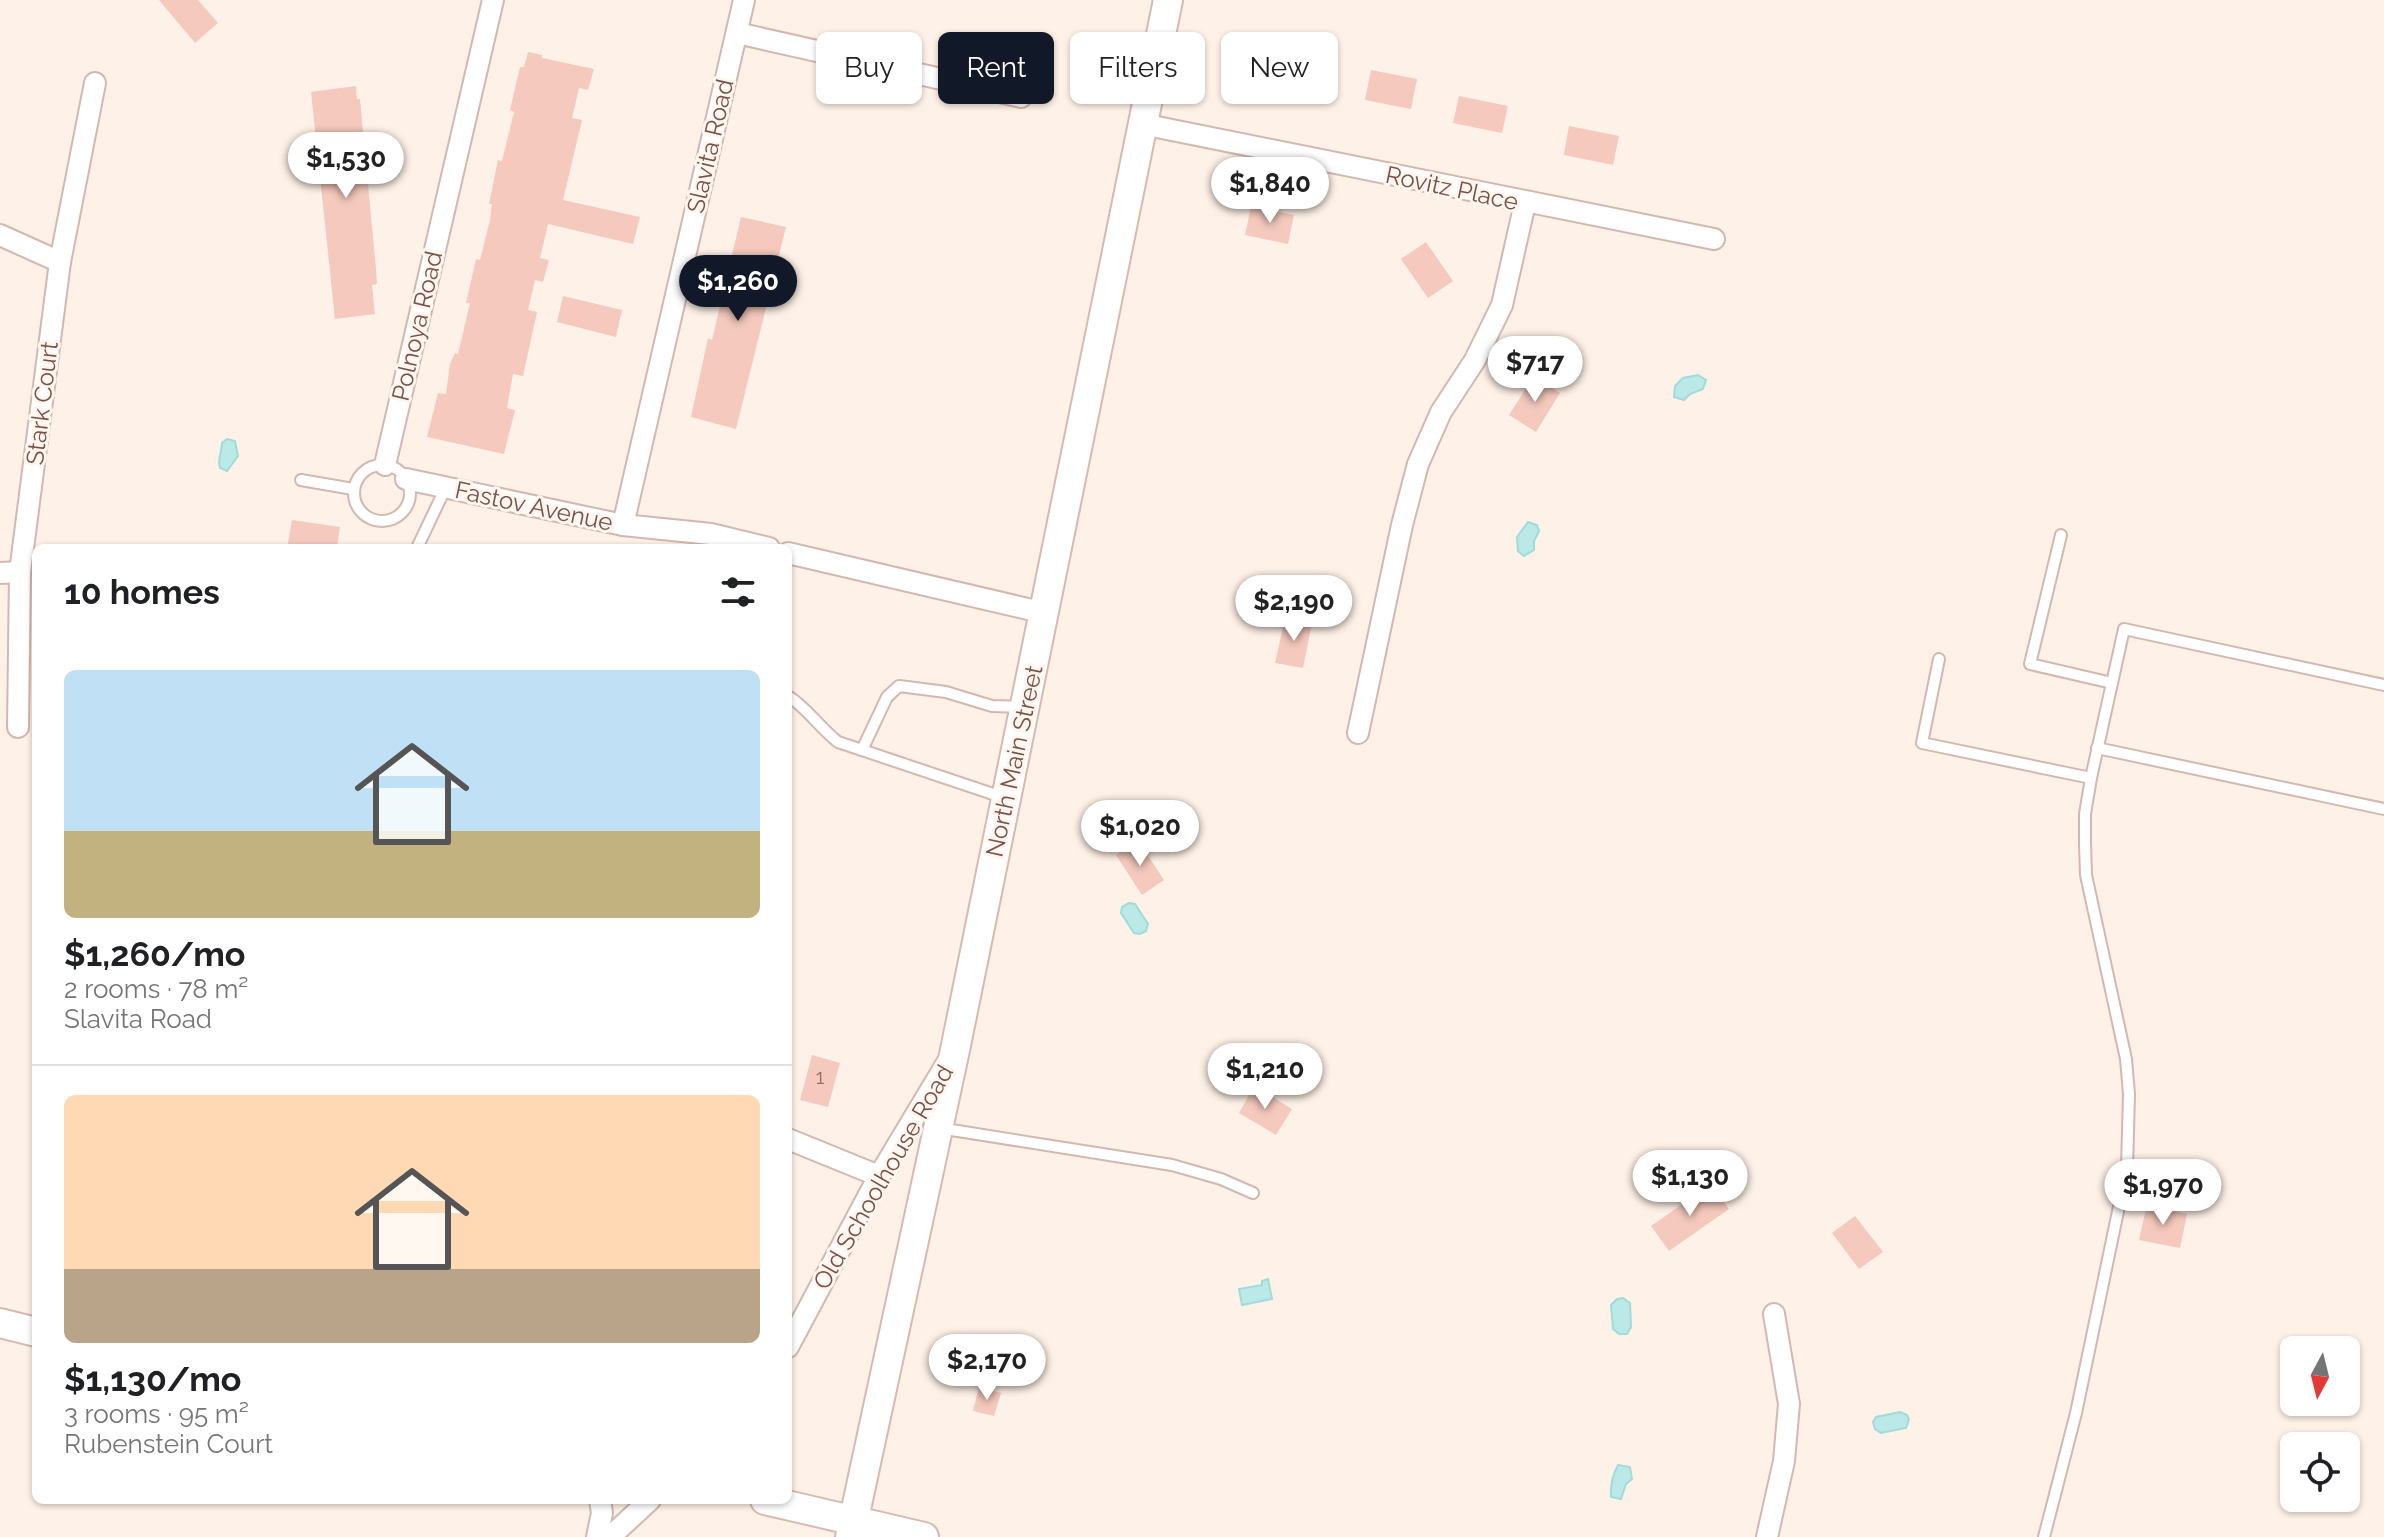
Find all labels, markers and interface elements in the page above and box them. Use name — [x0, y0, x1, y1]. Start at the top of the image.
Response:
chip: Buy — [816, 32, 922, 104]
chip: Rent — [938, 32, 1054, 104]
chip: Filters — [1070, 32, 1205, 104]
chip: New — [1221, 32, 1338, 104]
street label: Slavita Road — [681, 76, 739, 216]
pin: $1,530 — [281, 132, 411, 200]
text: $1,530 — [306, 143, 386, 173]
pin: $1,840 — [1205, 157, 1335, 225]
street label: Rovitz Place — [1383, 160, 1521, 216]
text: $1,840 — [1229, 168, 1311, 198]
street label: Polnoya Road — [386, 248, 448, 404]
pin: $1,260 — [673, 255, 803, 323]
text: $1,260 — [697, 266, 779, 296]
pin: $717 — [1488, 336, 1582, 404]
street label: Stark Court — [20, 340, 64, 466]
text: $717 — [1506, 347, 1564, 377]
street label: Fastov Avenue — [452, 475, 616, 537]
icon: filters — [716, 570, 760, 614]
text: 10 homes — [64, 572, 220, 612]
pin: $2,190 — [1229, 575, 1359, 643]
text: $2,190 — [1253, 586, 1335, 616]
street label: North Main Street — [980, 663, 1048, 859]
icon: home — [340, 722, 484, 866]
pin: $1,020 — [1075, 800, 1205, 868]
text: $1,020 — [1099, 811, 1181, 841]
text: $1,260/mo — [64, 934, 245, 974]
text: 2 rooms · 78 m² — [64, 974, 248, 1004]
text: Slavita Road — [64, 1004, 212, 1034]
pin: $1,210 — [1200, 1043, 1330, 1111]
text: $1,210 — [1226, 1054, 1304, 1084]
street label: Old Schoolhouse Road — [807, 1060, 959, 1294]
house number: 1 — [816, 1065, 825, 1089]
icon: home — [340, 1147, 484, 1291]
pin: $1,130 — [1625, 1150, 1755, 1218]
pin: $1,970 — [2098, 1159, 2228, 1227]
text: $1,130 — [1651, 1161, 1729, 1191]
text: $1,970 — [2122, 1170, 2204, 1200]
pin: $2,170 — [922, 1334, 1052, 1402]
north arrow — [2280, 1336, 2360, 1416]
map controls — [2280, 1336, 2360, 1512]
text: $2,170 — [947, 1345, 1027, 1375]
text: $1,130/mo — [64, 1359, 241, 1399]
text: 3 rooms · 95 m² — [64, 1399, 249, 1429]
text: Rubenstein Court — [64, 1429, 273, 1459]
button: locate — [2280, 1432, 2360, 1512]

